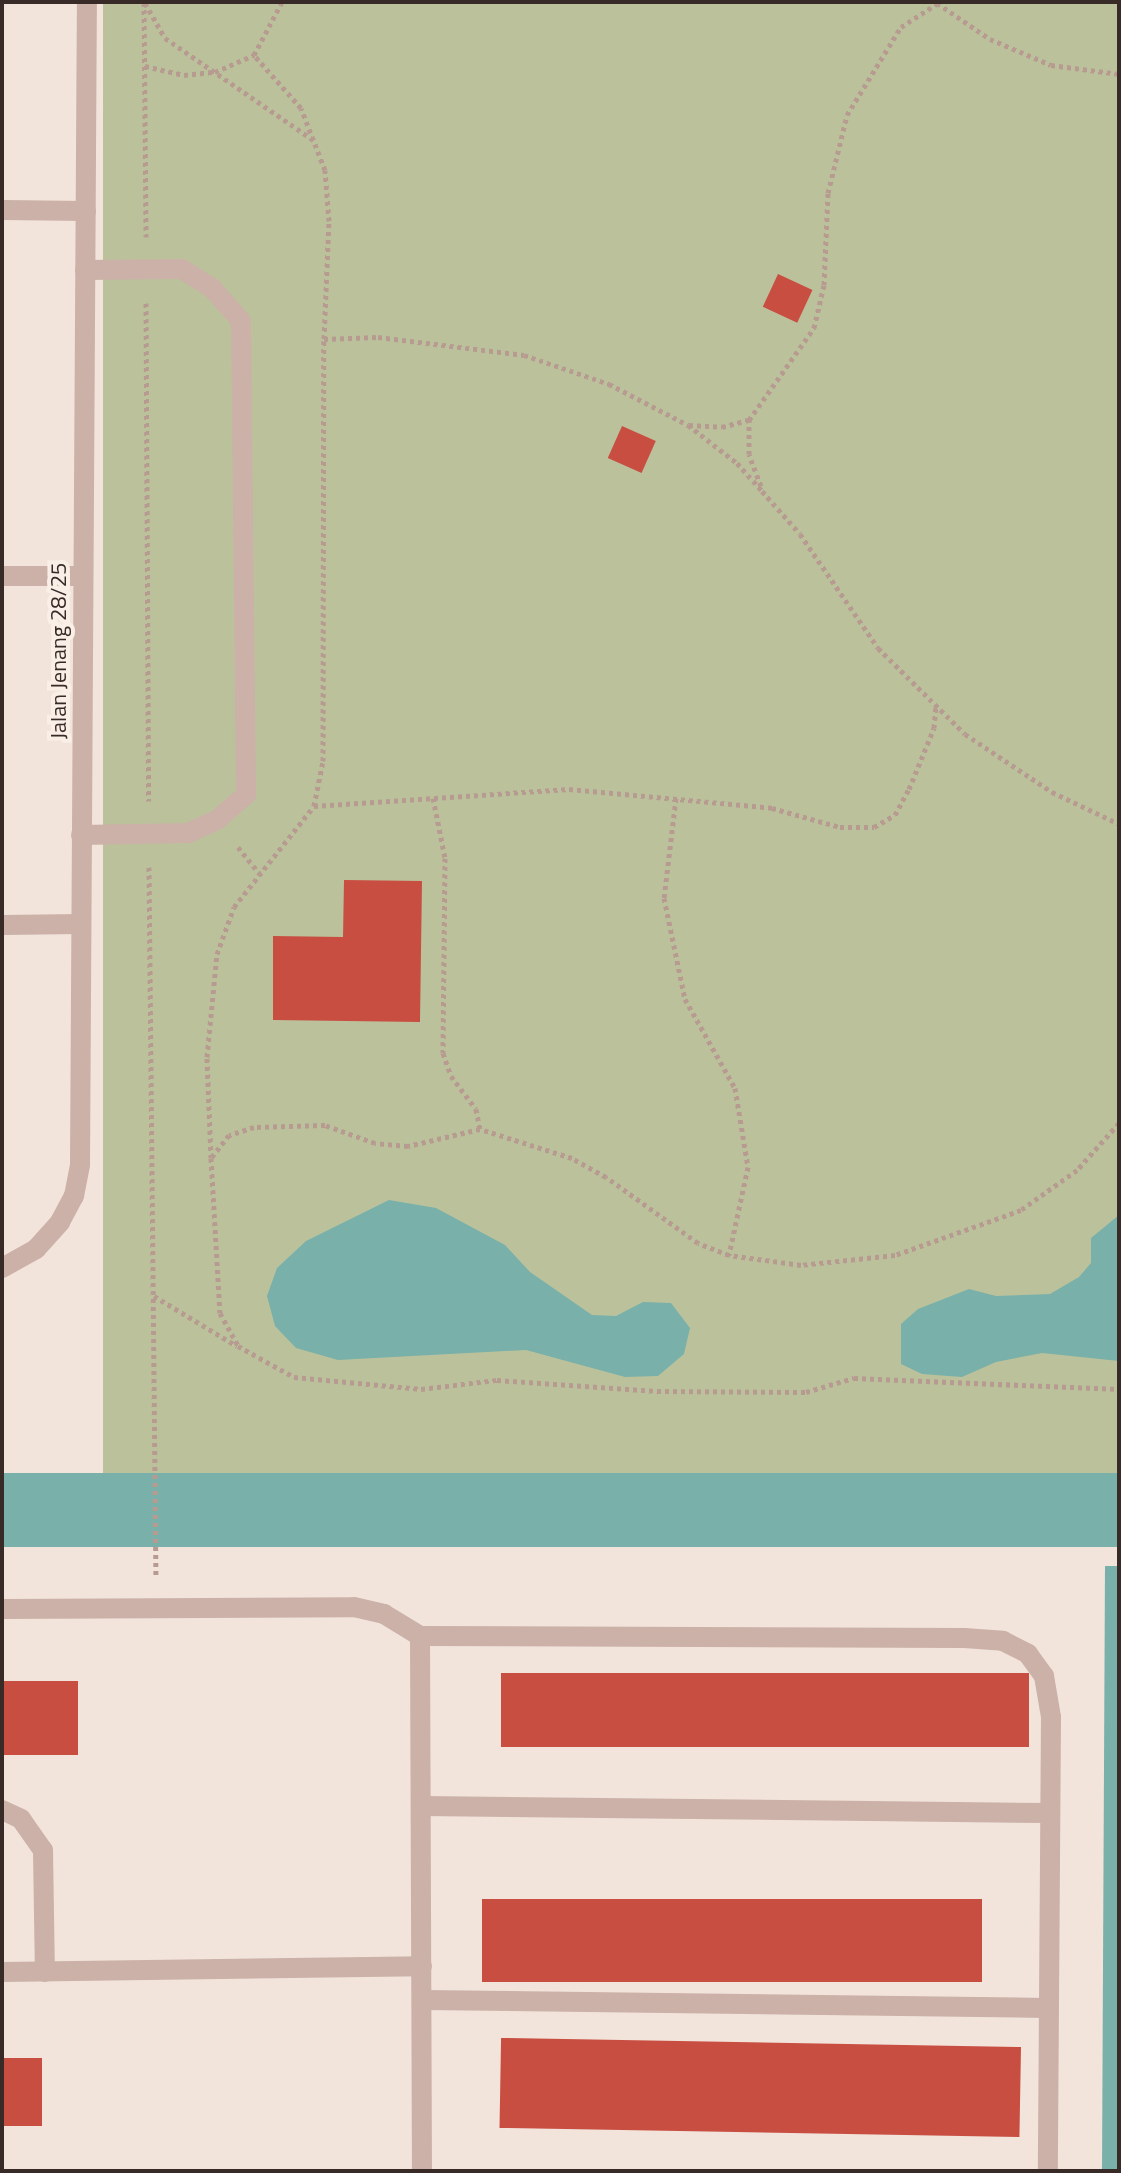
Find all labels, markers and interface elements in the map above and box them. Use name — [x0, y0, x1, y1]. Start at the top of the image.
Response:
street label: Jalan Jenang 28/25 — [46, 563, 72, 739]

